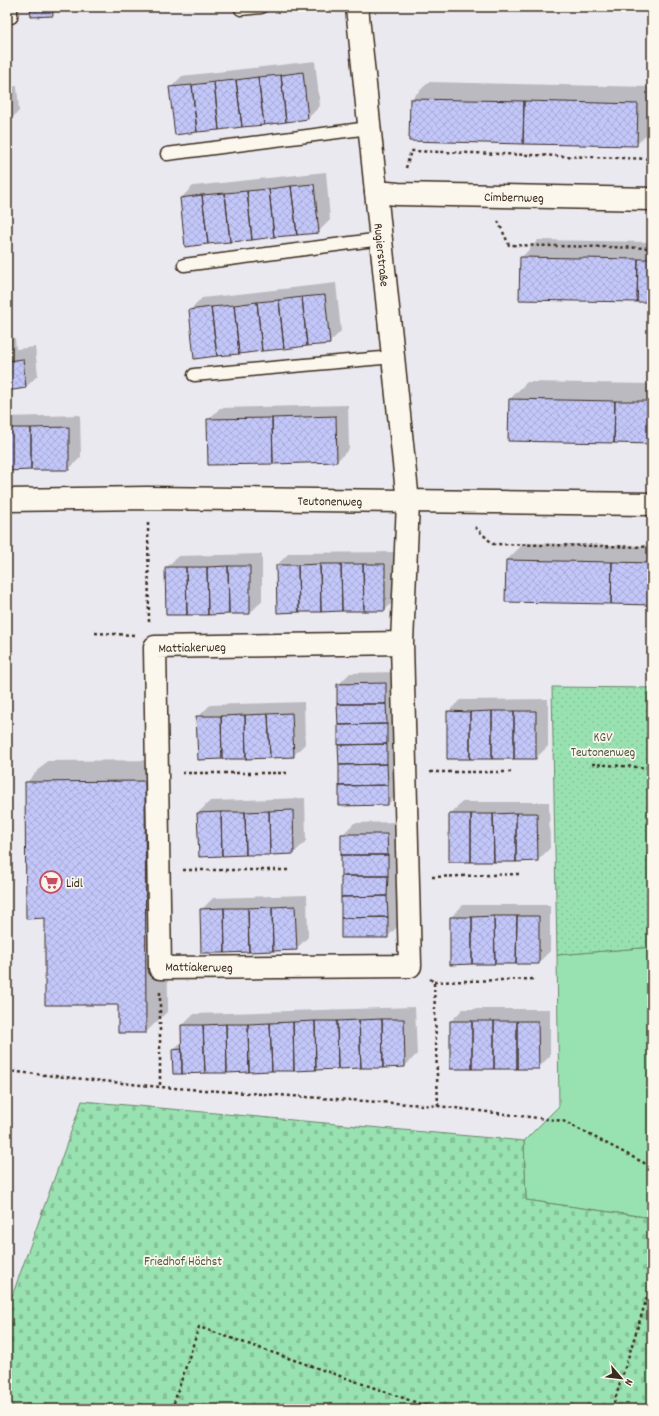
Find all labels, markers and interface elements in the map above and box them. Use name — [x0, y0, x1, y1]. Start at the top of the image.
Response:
street label: Cimbernweg — [484, 189, 544, 209]
street label: Rugierstraße — [367, 222, 393, 288]
street label: Teutonenweg — [297, 493, 363, 513]
street label: Mattiakerweg — [158, 639, 226, 659]
park label: KGV Teutonenweg — [571, 729, 636, 763]
supermarket icon: Lidl — [38, 869, 64, 895]
place label: Lidl — [66, 875, 83, 894]
street label: Mattiakerweg — [165, 958, 233, 979]
park label: Friedhof Höchst — [144, 1253, 222, 1272]
north arrow — [601, 1358, 641, 1398]
text: N — [619, 1376, 636, 1388]

